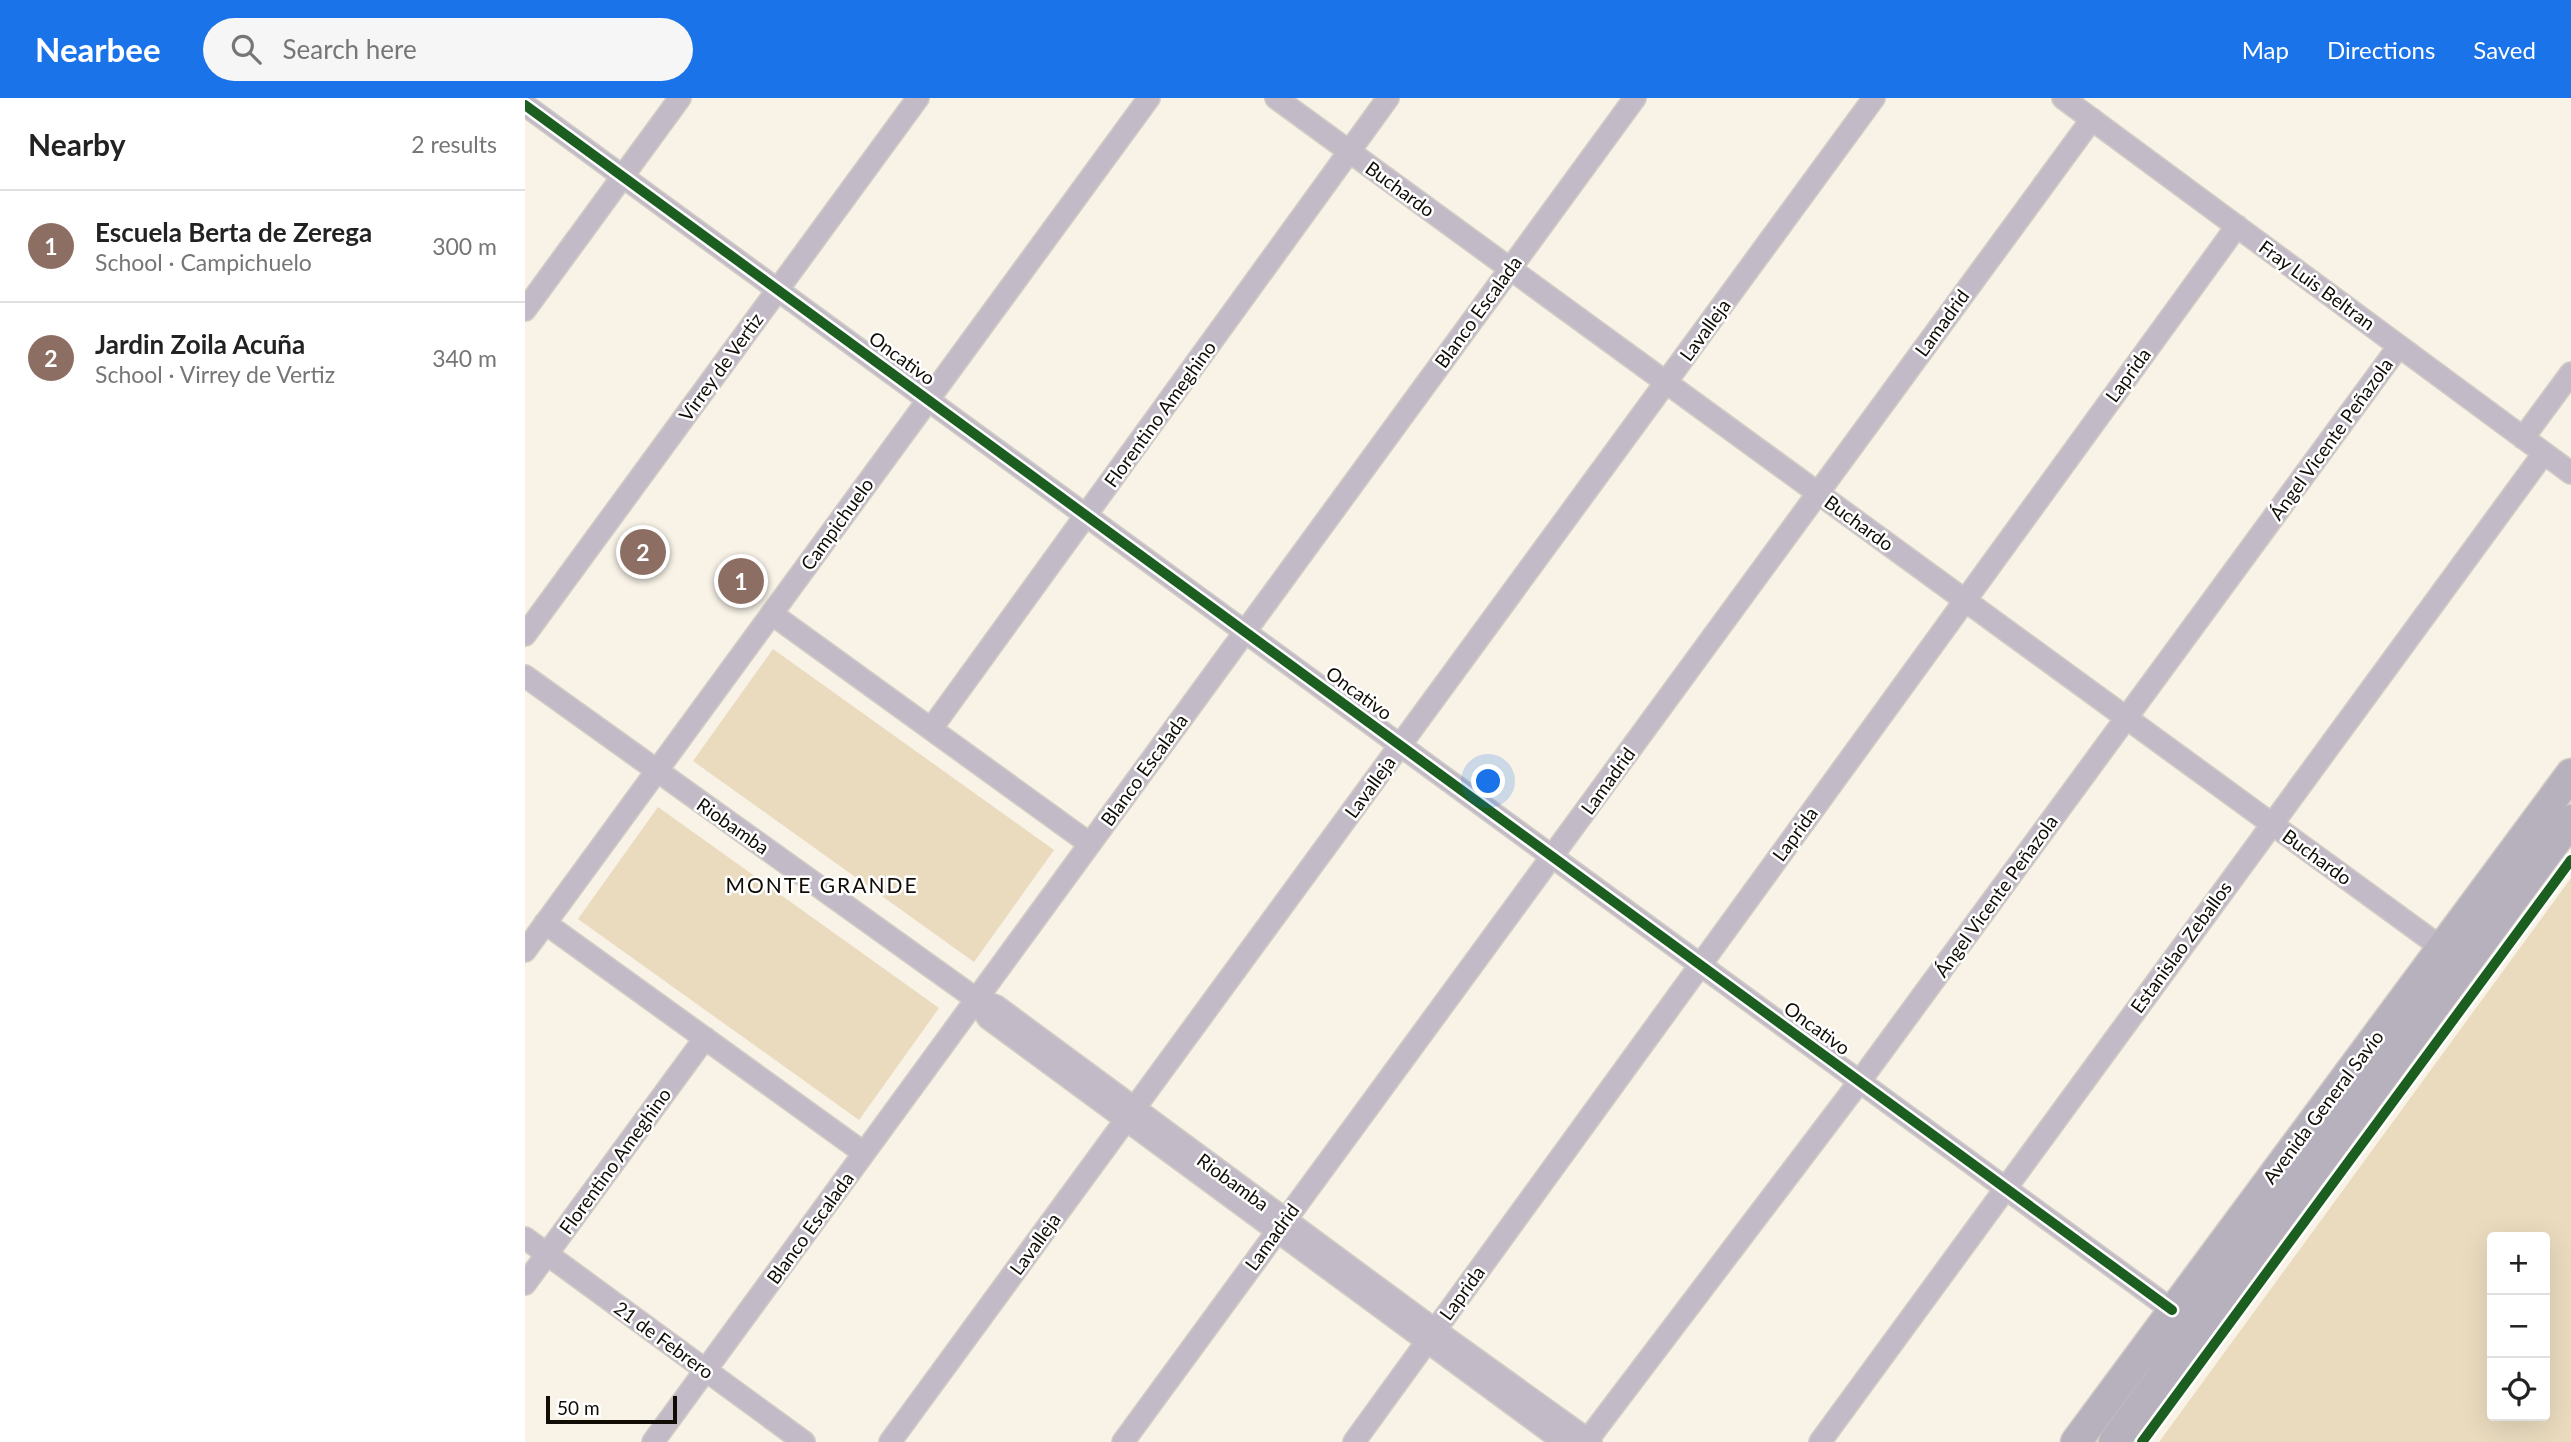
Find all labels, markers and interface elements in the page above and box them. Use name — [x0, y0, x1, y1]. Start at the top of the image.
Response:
search box — [203, 18, 693, 81]
text: Nearbee — [35, 29, 161, 69]
icon: search — [227, 30, 265, 68]
text: Search here — [283, 33, 417, 65]
text: Map — [2242, 35, 2289, 64]
text: Directions — [2327, 35, 2435, 64]
text: Saved — [2473, 35, 2536, 64]
text: Nearby — [28, 126, 126, 162]
text: 2 results — [411, 130, 497, 158]
street label: Buchardo — [1361, 156, 1439, 221]
text: Escuela Berta de Zerega — [95, 216, 372, 248]
text: 1 — [44, 232, 58, 260]
text: 300 m — [432, 232, 497, 260]
street label: Fray Luis Beltran — [2255, 235, 2380, 334]
text: School · Campichuelo — [95, 248, 312, 276]
street label: Blanco Escalada — [1429, 251, 1526, 372]
street label: Lamadrid — [1910, 285, 1974, 361]
street label: Lavalleja — [1674, 294, 1735, 365]
street label: Virrey de Vertiz — [674, 308, 768, 425]
street label: Oncativo — [865, 326, 940, 389]
text: Jardin Zoila Acuña — [95, 328, 305, 360]
street label: Florentino Ameghino — [1099, 336, 1220, 491]
street label: Laprida — [2100, 343, 2155, 406]
text: 2 — [44, 344, 58, 372]
text: 340 m — [432, 344, 497, 372]
street label: Ángel Vicente Peñazola — [2264, 353, 2397, 524]
text: School · Virrey de Vertiz — [95, 360, 335, 388]
street label: Campichuelo — [795, 473, 878, 574]
street label: Buchardo — [1820, 490, 1898, 555]
pin: 2 — [620, 526, 666, 578]
pin: 1 — [718, 555, 764, 607]
street label: Oncativo — [1322, 661, 1397, 724]
street label: Blanco Escalada — [1095, 709, 1192, 830]
street label: Lamadrid — [1576, 743, 1640, 819]
street label: Lavalleja — [1339, 751, 1400, 822]
your location — [1471, 764, 1505, 798]
street label: Riobamba — [693, 792, 774, 859]
street label: Laprida — [1767, 802, 1822, 865]
street label: Ángel Vicente Peñazola — [1929, 810, 2062, 981]
street label: Buchardo — [2278, 824, 2356, 889]
district label: MONTE GRANDE — [725, 872, 919, 897]
street label: Estanislao Zeballos — [2125, 876, 2236, 1017]
street label: Oncativo — [1780, 996, 1855, 1059]
street label: Avenida General Savio — [2257, 1025, 2388, 1188]
street label: Florentino Ameghino — [554, 1083, 675, 1238]
street label: Riobamba — [1193, 1148, 1274, 1215]
street label: Blanco Escalada — [761, 1167, 858, 1288]
street label: Lamadrid — [1240, 1199, 1304, 1275]
street label: Lavalleja — [1004, 1208, 1065, 1279]
map controls — [2487, 1232, 2550, 1421]
button: + — [2487, 1232, 2550, 1295]
street label: Laprida — [1434, 1261, 1489, 1324]
button: − — [2487, 1295, 2550, 1358]
street label: 21 de Febrero — [610, 1296, 718, 1383]
button: locate — [2487, 1358, 2550, 1421]
scale bar — [546, 1393, 677, 1425]
text: 50 m — [557, 1396, 600, 1419]

